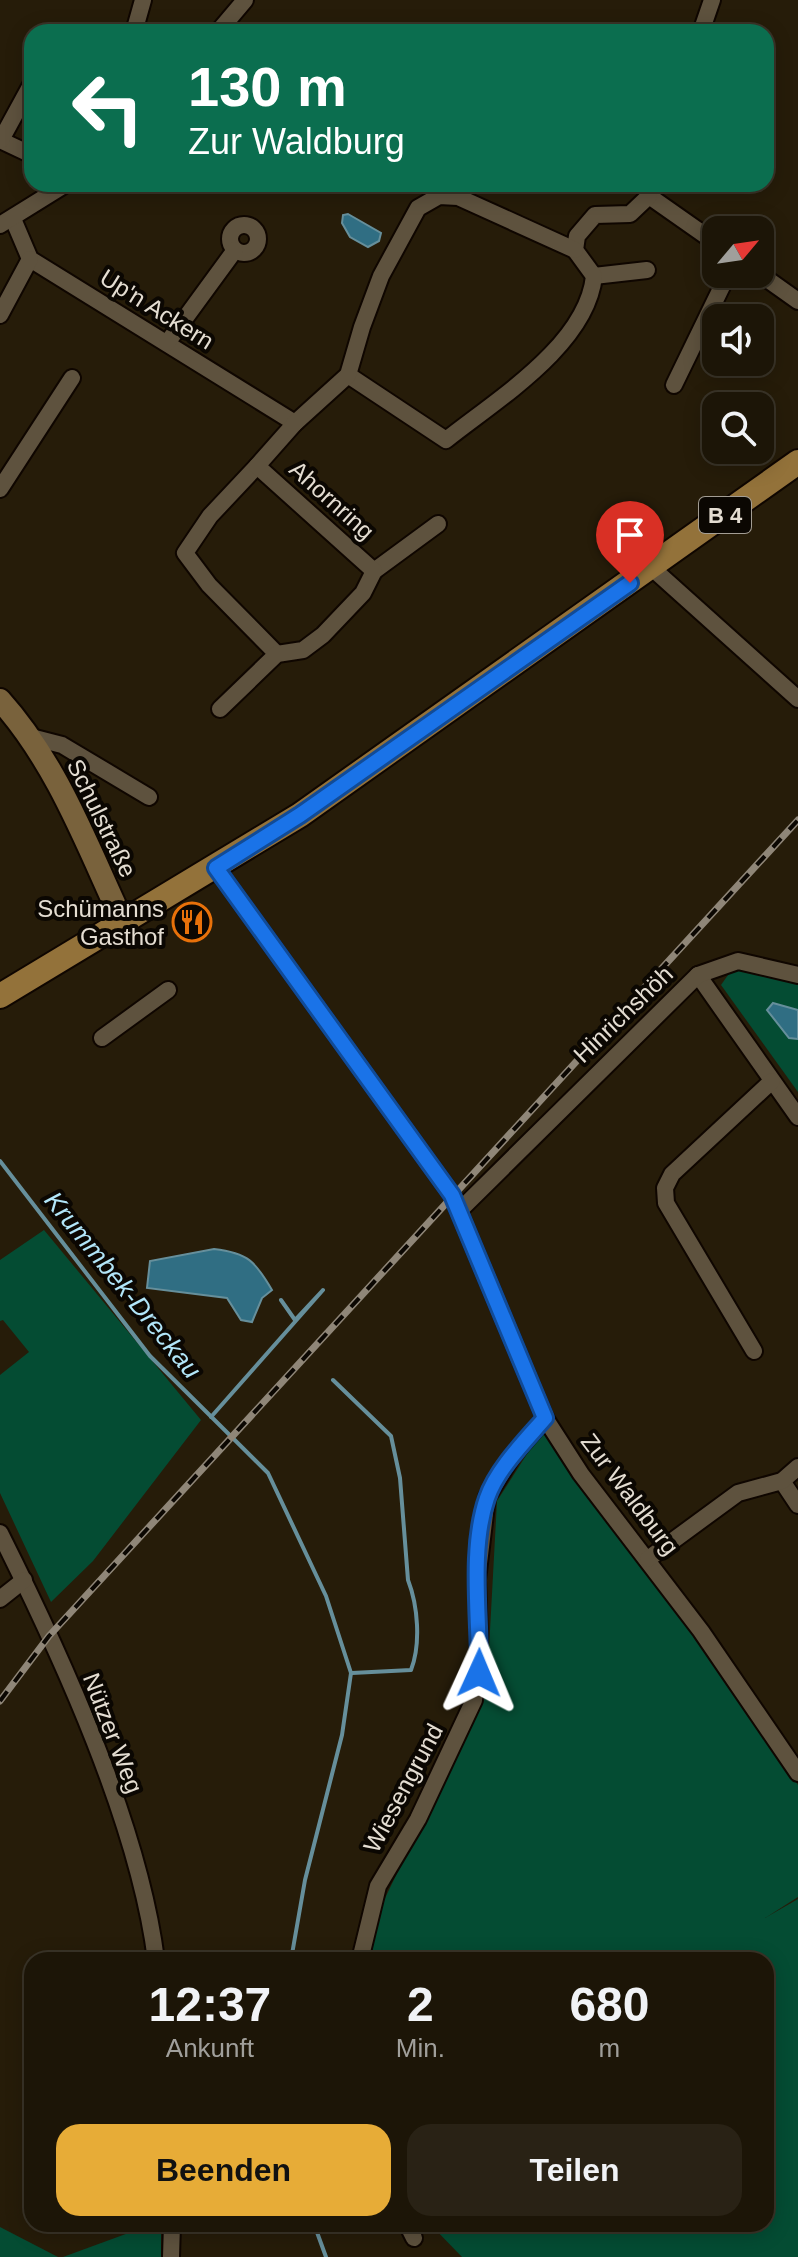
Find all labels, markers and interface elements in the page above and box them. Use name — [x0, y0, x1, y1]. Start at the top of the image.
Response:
text: 130 m — [188, 55, 347, 118]
icon: left — [56, 56, 160, 160]
text: Zur Waldburg — [188, 121, 405, 162]
north arrow — [702, 216, 774, 288]
map controls — [702, 216, 774, 464]
street label: Up'n Ackern — [95, 263, 219, 355]
button: sound — [702, 304, 774, 376]
button: search — [702, 392, 774, 464]
street label: Ahornring — [284, 455, 380, 545]
road number: B 4 — [699, 497, 751, 533]
pin — [596, 501, 664, 583]
icon: arrive — [608, 513, 652, 557]
street label: Schulstraße — [62, 755, 142, 881]
place label: Schümanns Gasthof — [37, 895, 164, 950]
restaurant icon: Schümanns Gasthof — [171, 901, 213, 943]
street label: Hinrichshöh — [568, 960, 678, 1068]
water label: Krummbek-Dreckau — [39, 1186, 207, 1384]
street label: Zur Waldburg — [576, 1428, 684, 1560]
position arrow — [437, 1631, 521, 1715]
street label: Nützer Weg — [78, 1669, 148, 1797]
street label: Wiesengrund — [358, 1719, 448, 1857]
text: 12:37 — [149, 1978, 271, 2031]
text: 2 — [407, 1978, 434, 2031]
text: 680 — [569, 1978, 649, 2031]
text: Ankunft — [166, 2033, 254, 2063]
text: Min. — [396, 2033, 445, 2063]
text: m — [599, 2033, 620, 2063]
button: Beenden — [56, 2124, 391, 2216]
button: Teilen — [407, 2124, 742, 2216]

